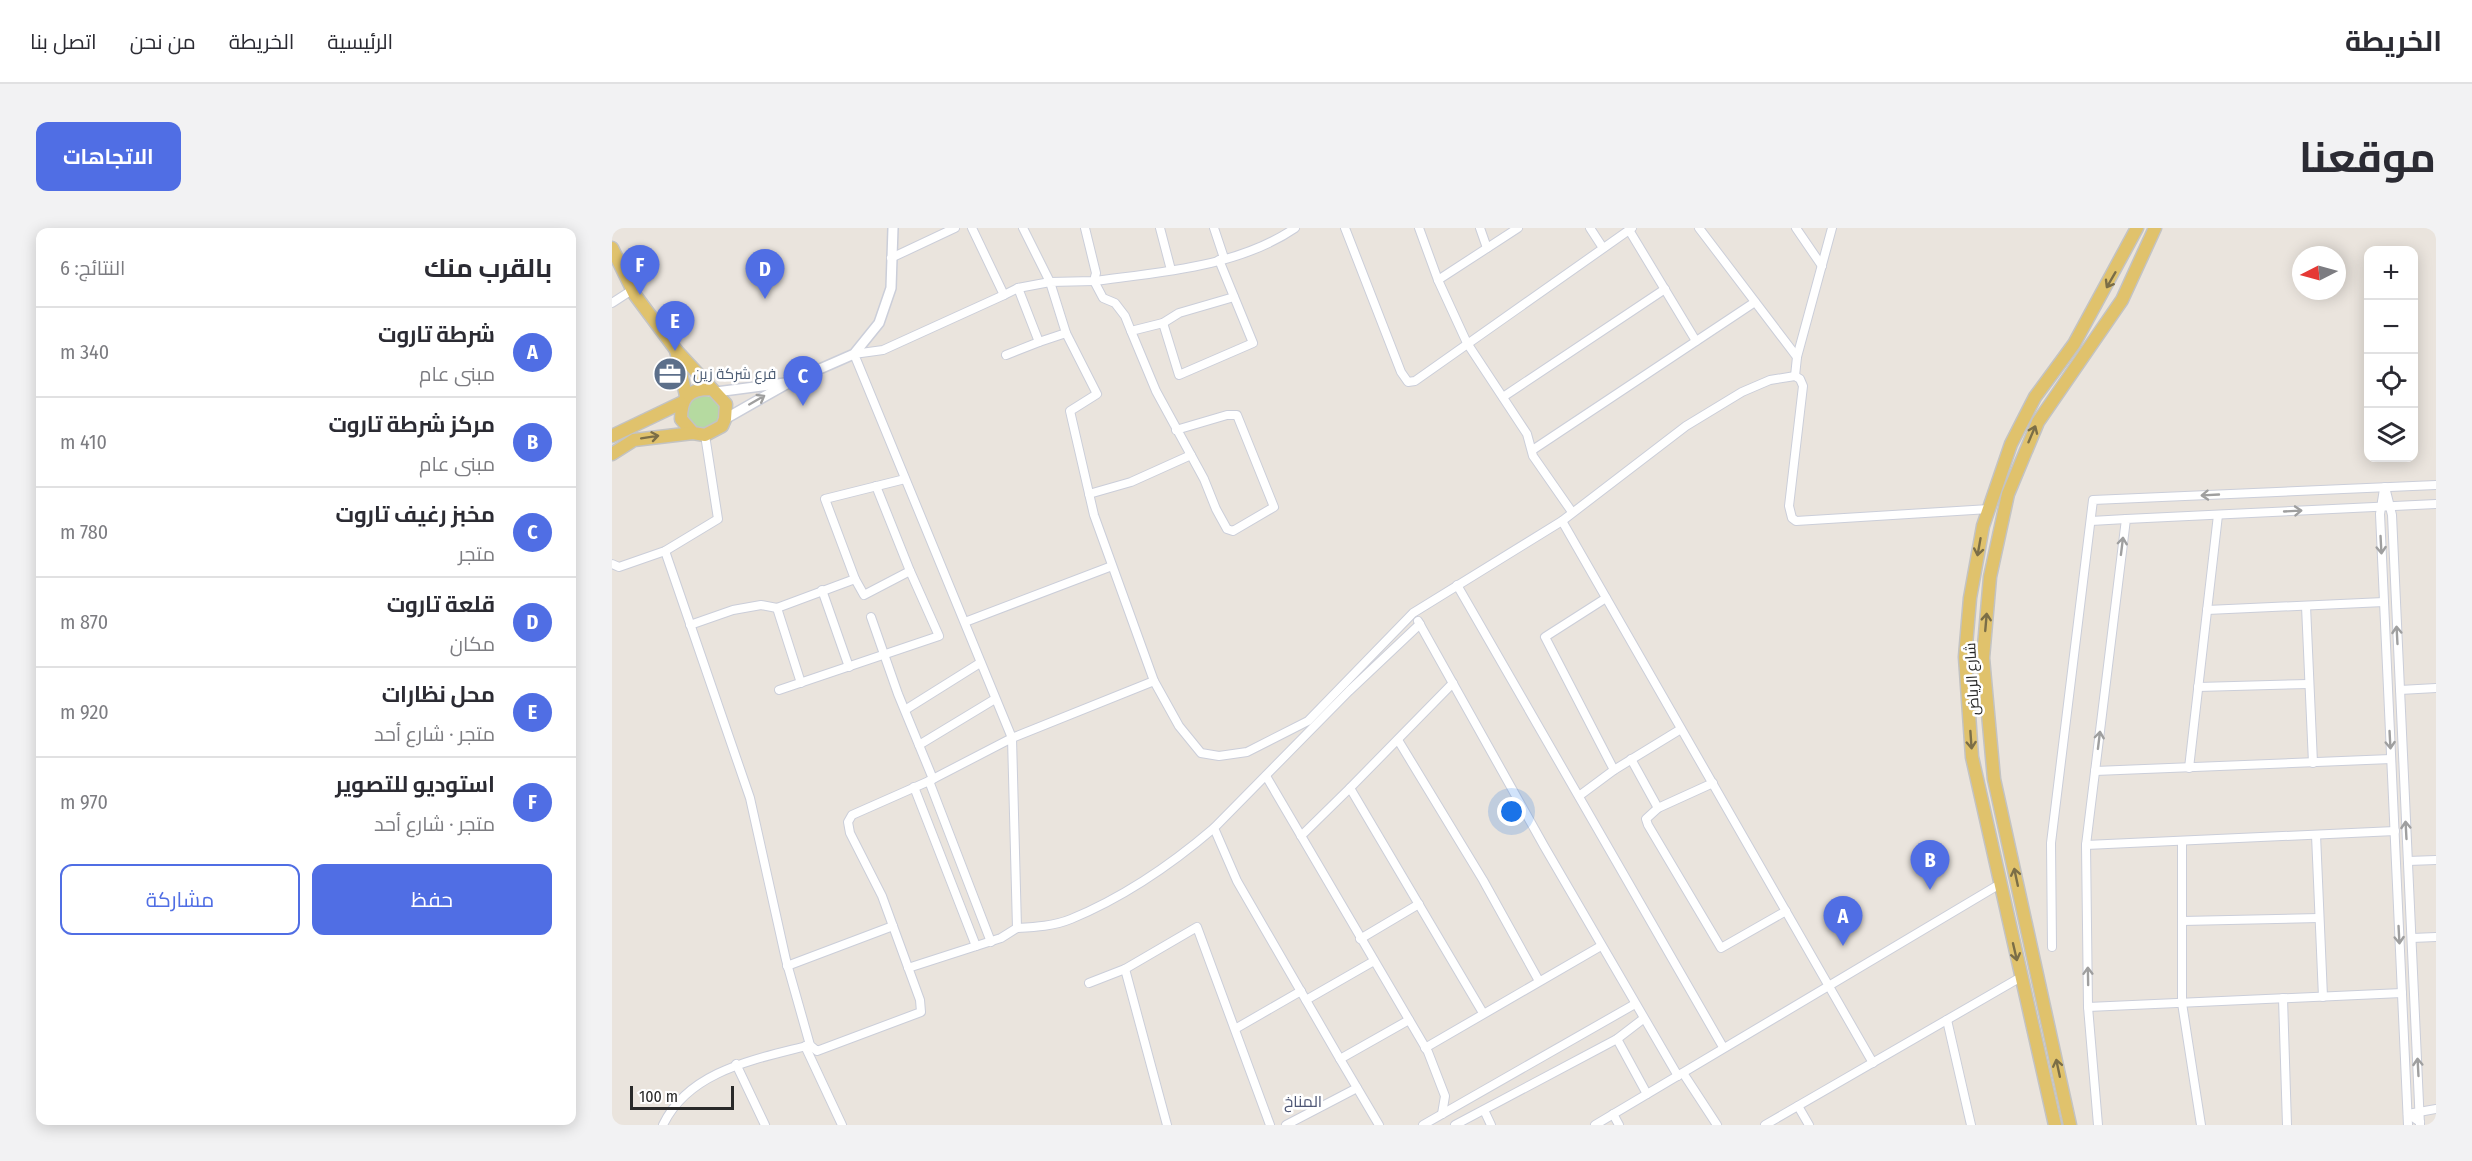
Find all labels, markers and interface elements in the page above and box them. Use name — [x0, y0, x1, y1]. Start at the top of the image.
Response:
text: الخريطة — [2345, 25, 2442, 58]
text: اتصل بنا — [30, 29, 97, 55]
text: من نحن — [130, 29, 196, 55]
text: الخريطة — [229, 29, 294, 55]
text: الرئيسية — [327, 29, 393, 55]
button: الاتجاهات — [36, 122, 181, 191]
text: موقعنا — [2299, 133, 2436, 183]
pin: F — [621, 245, 660, 295]
north arrow — [2292, 246, 2346, 300]
map controls — [2364, 246, 2418, 462]
button: + — [2364, 246, 2418, 300]
pin: D — [746, 250, 784, 299]
text: بالقرب منك — [424, 253, 552, 284]
text: النتائج: 6 — [60, 256, 125, 280]
one-way arrow — [2104, 271, 2116, 288]
button: − — [2364, 300, 2418, 354]
pin: E — [656, 302, 694, 351]
text: شرطة تاروت — [378, 321, 495, 348]
text: 340 m — [60, 340, 109, 364]
text: A — [527, 340, 538, 364]
button: locate — [2364, 354, 2418, 408]
office icon: فرع شركة زين — [652, 356, 688, 392]
pin: C — [784, 356, 822, 406]
text: مبنى عام — [419, 362, 495, 386]
place label: فرع شركة زين — [693, 365, 776, 385]
one-way arrow — [748, 394, 765, 406]
button: layers — [2364, 408, 2418, 462]
text: مركز شرطة تاروت — [328, 411, 495, 438]
one-way arrow — [2027, 426, 2038, 444]
text: 410 m — [60, 430, 107, 454]
text: B — [527, 430, 538, 454]
one-way arrow — [640, 432, 660, 443]
text: مبنى عام — [419, 452, 495, 476]
one-way arrow — [2200, 490, 2220, 501]
text: مخبز رغيف تاروت — [336, 501, 495, 528]
one-way arrow — [2283, 506, 2303, 517]
text: 780 m — [60, 520, 108, 544]
text: C — [527, 520, 538, 544]
one-way arrow — [2376, 535, 2387, 555]
one-way arrow — [1973, 536, 1984, 556]
one-way arrow — [2117, 537, 2128, 557]
text: متجر — [458, 542, 495, 566]
text: قلعة تاروت — [387, 591, 495, 618]
text: 870 m — [60, 610, 108, 634]
text: D — [527, 610, 538, 634]
one-way arrow — [1981, 613, 1992, 633]
one-way arrow — [2392, 626, 2403, 646]
text: مكان — [450, 632, 495, 656]
street label: شارع الرياض — [1961, 642, 1985, 716]
text: محل نظارات — [382, 681, 495, 708]
text: 920 m — [60, 700, 109, 724]
text: E — [528, 700, 537, 724]
text: متجر · شارع أحد — [374, 722, 495, 746]
one-way arrow — [2385, 729, 2396, 749]
one-way arrow — [1965, 730, 1976, 750]
one-way arrow — [2094, 730, 2105, 750]
text: استوديو للتصوير — [335, 771, 495, 798]
text: 970 m — [60, 790, 108, 814]
text: F — [528, 790, 537, 814]
your location — [1497, 797, 1526, 826]
text: متجر · شارع أحد — [374, 812, 495, 836]
one-way arrow — [2401, 820, 2412, 840]
pin: B — [1910, 840, 1950, 890]
button: مشاركة — [60, 864, 300, 935]
button: حفظ — [312, 864, 552, 935]
one-way arrow — [2010, 868, 2021, 888]
pin: A — [1824, 896, 1862, 946]
one-way arrow — [2394, 924, 2405, 944]
one-way arrow — [2010, 942, 2022, 961]
one-way arrow — [2082, 966, 2093, 986]
one-way arrow — [2412, 1057, 2423, 1077]
one-way arrow — [2051, 1059, 2063, 1078]
scale bar — [630, 1083, 734, 1110]
text: 100 m — [639, 1087, 678, 1106]
district label: المناخ — [1284, 1092, 1322, 1113]

